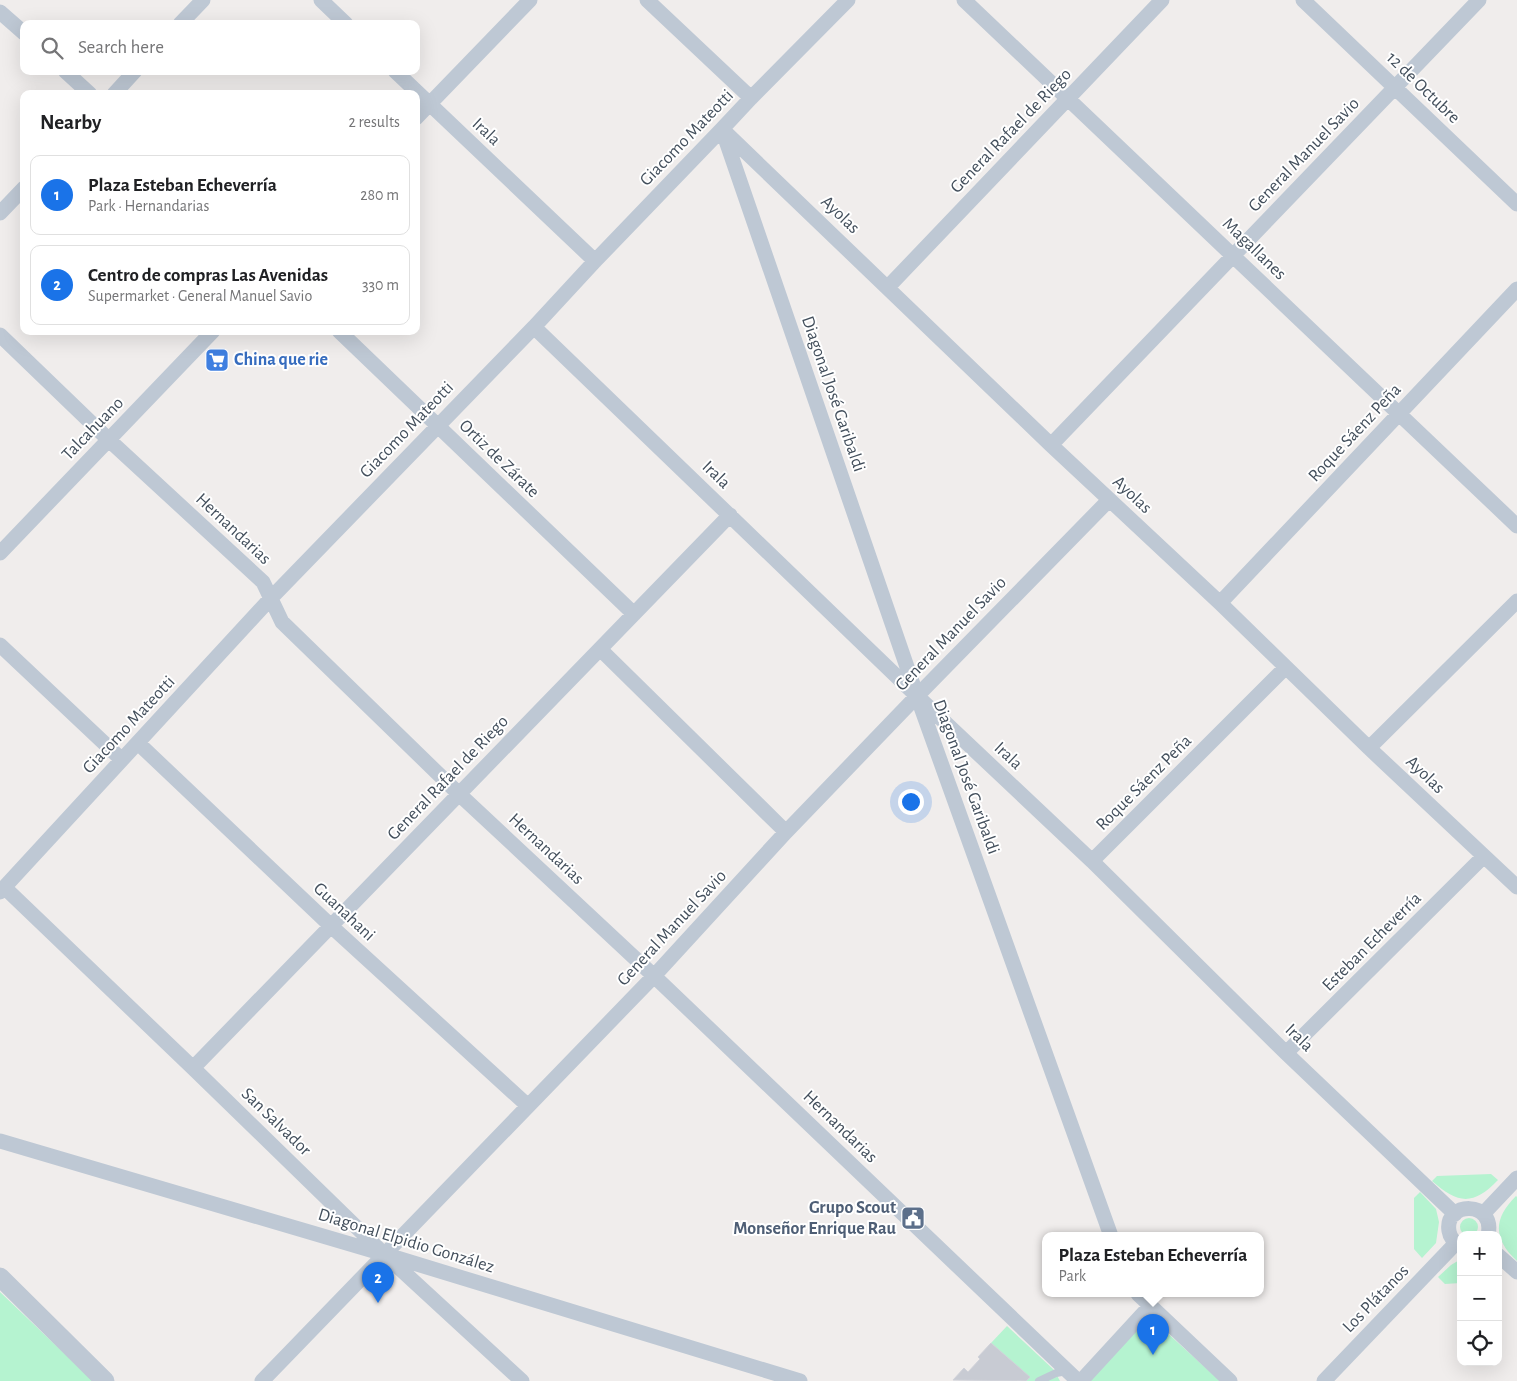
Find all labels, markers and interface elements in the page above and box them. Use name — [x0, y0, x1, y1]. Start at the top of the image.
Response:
search box — [20, 20, 420, 75]
icon: search — [38, 34, 66, 62]
text: Search here — [78, 38, 164, 57]
street label: 12 de Octubre — [1383, 49, 1463, 127]
street label: General Rafael de Riego — [947, 65, 1075, 197]
street label: Giacomo Mateotti — [637, 86, 737, 190]
street label: General Manuel Savio — [1245, 94, 1363, 216]
text: Nearby — [40, 112, 101, 133]
text: 2 results — [348, 114, 400, 130]
street label: Irala — [468, 115, 504, 149]
text: Plaza Esteban Echeverría — [88, 176, 277, 195]
text: 1 — [54, 187, 60, 203]
text: 280 m — [360, 187, 399, 203]
street label: Ayolas — [817, 193, 863, 237]
text: Park · Hernandarias — [88, 198, 209, 214]
street label: Magallanes — [1219, 215, 1289, 283]
text: Centro de compras Las Avenidas — [88, 266, 328, 285]
text: 2 — [53, 277, 61, 293]
text: 330 m — [362, 277, 399, 293]
text: Supermarket · General Manuel Savio — [88, 288, 312, 304]
street label: Diagonal José Garibaldi — [798, 314, 868, 474]
supermarket icon: China que rie — [204, 347, 230, 373]
place label: China que rie — [234, 351, 328, 369]
street label: Giacomo Mateotti — [357, 378, 457, 482]
street label: Roque Sáenz Peña — [1305, 381, 1405, 485]
street label: Talcahuano — [59, 394, 127, 464]
street label: Ortiz de Zárate — [455, 417, 543, 501]
street label: Irala — [698, 458, 734, 492]
street label: Ayolas — [1109, 473, 1155, 517]
street label: Hernandarias — [192, 490, 274, 568]
street label: General Manuel Savio — [892, 573, 1010, 695]
street label: Giacomo Mateotti — [79, 673, 179, 777]
street label: Diagonal José Garibaldi — [930, 697, 1002, 857]
street label: General Rafael de Riego — [384, 712, 512, 844]
street label: Roque Sáenz Peña — [1093, 732, 1195, 834]
street label: Irala — [990, 739, 1026, 773]
street label: Ayolas — [1402, 753, 1448, 797]
your location — [898, 789, 924, 815]
street label: Hernandarias — [505, 810, 587, 888]
street label: General Manuel Savio — [614, 867, 730, 989]
street label: Guanahani — [310, 879, 378, 945]
street label: Esteban Echeverría — [1319, 889, 1425, 995]
street label: Irala — [1281, 1021, 1317, 1055]
street label: San Salvador — [238, 1085, 314, 1159]
street label: Hernandarias — [799, 1087, 881, 1167]
place label: Grupo Scout Monseñor Enrique Rau — [733, 1199, 897, 1238]
public building icon: Grupo Scout Monseñor Enrique Rau — [900, 1205, 926, 1231]
street label: Diagonal Elpidio González — [316, 1206, 496, 1276]
map controls — [1457, 1231, 1502, 1366]
button: + — [1457, 1231, 1502, 1276]
popup — [1042, 1232, 1264, 1297]
text: Plaza Esteban Echeverría — [1059, 1246, 1247, 1265]
pin: 2 — [362, 1262, 394, 1303]
street label: Los Plátanos — [1339, 1262, 1413, 1336]
text: Park — [1059, 1268, 1086, 1284]
button: − — [1457, 1276, 1502, 1321]
pin: 1 — [1137, 1314, 1169, 1355]
button: locate — [1457, 1321, 1502, 1366]

